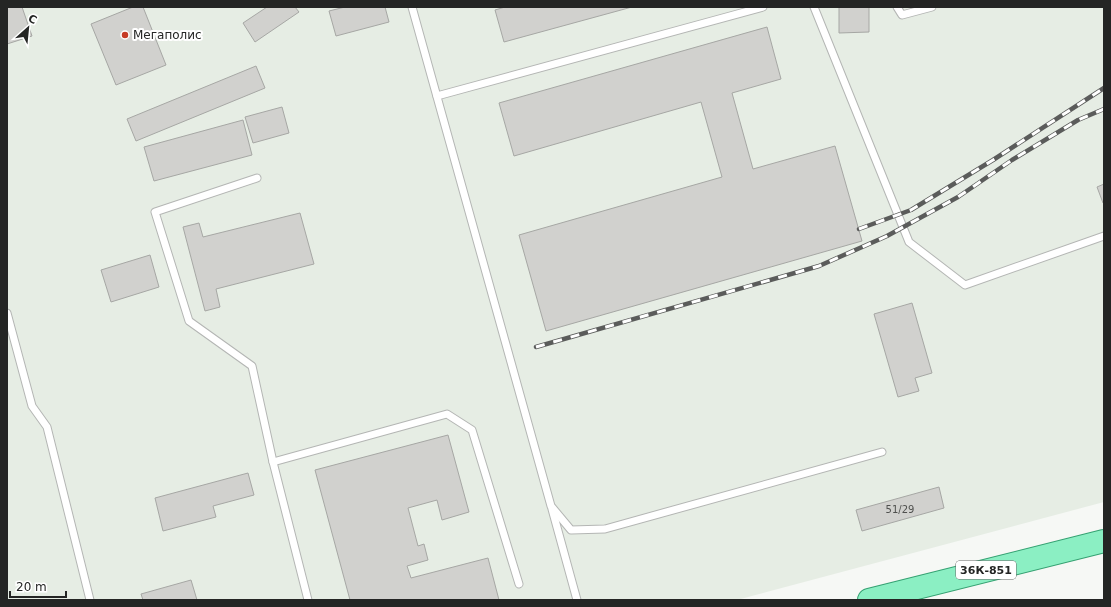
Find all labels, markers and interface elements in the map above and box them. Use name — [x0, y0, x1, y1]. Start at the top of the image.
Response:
north arrow — [8, 8, 48, 48]
text: С — [26, 12, 39, 27]
place label: Мегаполис — [133, 28, 202, 42]
marker: Мегаполис — [120, 30, 130, 40]
house number: 51/29 — [886, 504, 914, 515]
road number: 36К-851 — [956, 561, 1016, 579]
scale bar — [10, 573, 66, 599]
text: 20 m — [16, 580, 47, 594]

